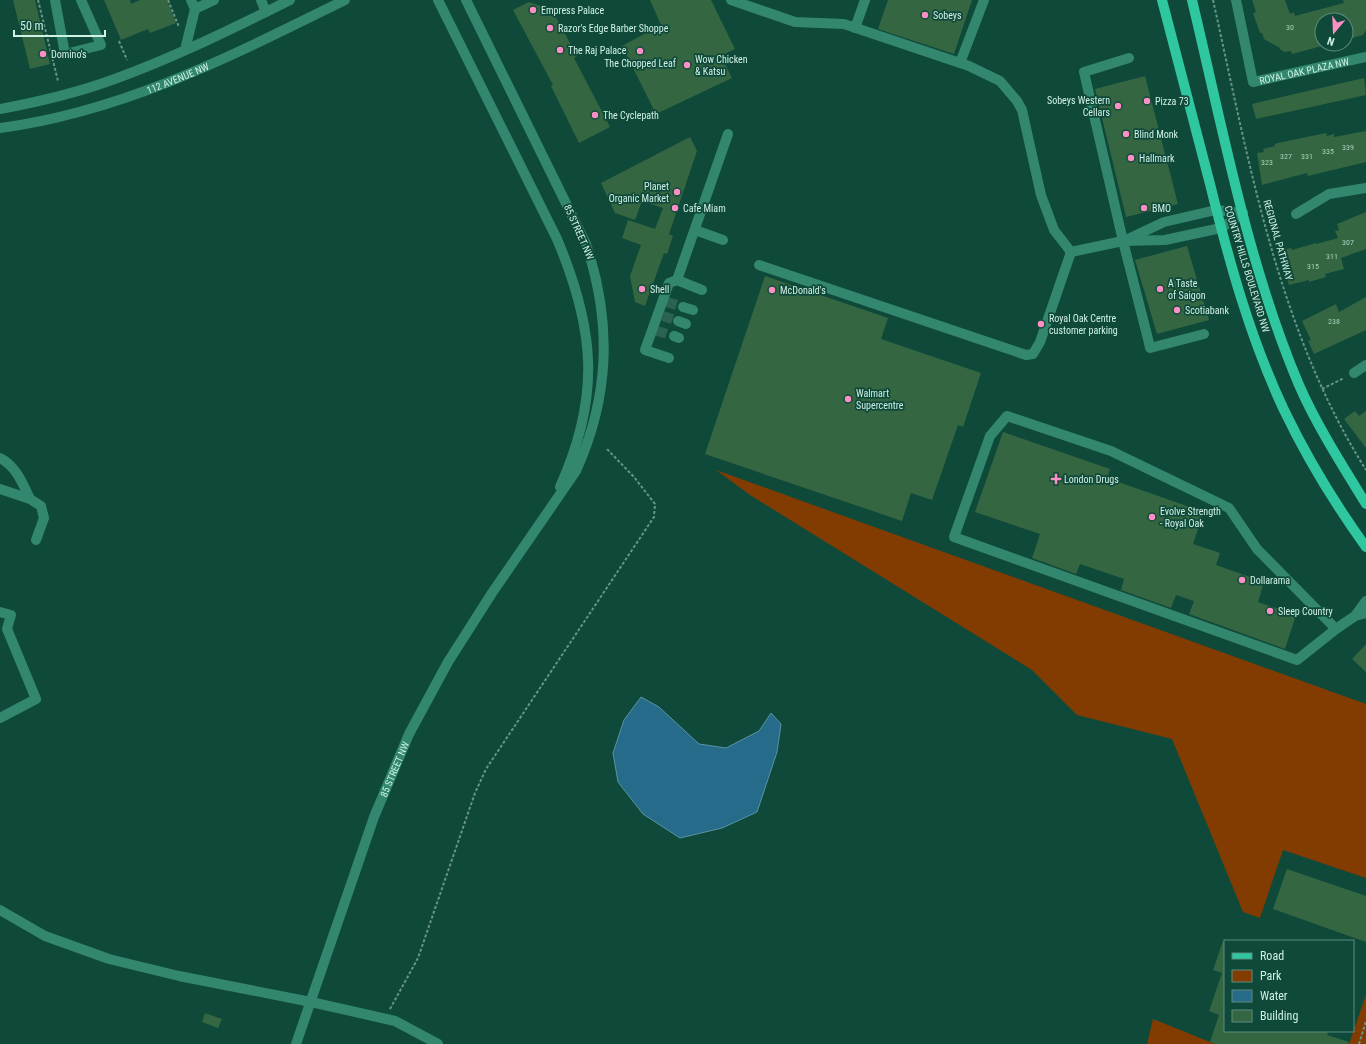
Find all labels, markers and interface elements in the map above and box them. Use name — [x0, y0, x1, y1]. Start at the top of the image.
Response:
marker: Empress Palace — [528, 5, 538, 15]
place label: Empress Palace — [541, 5, 604, 16]
marker: Sobeys — [920, 10, 930, 20]
place label: Sobeys — [933, 10, 962, 21]
scale bar — [14, 12, 105, 38]
north arrow — [1314, 12, 1354, 52]
text: 50 m — [20, 19, 44, 33]
marker: Razor's Edge Barber Shoppe — [545, 23, 555, 33]
place label: Razor's Edge Barber Shoppe — [558, 23, 669, 34]
house number: 30 — [1286, 23, 1294, 32]
text: N — [1325, 34, 1336, 48]
marker: The Raj Palace — [555, 45, 565, 55]
place label: The Raj Palace — [568, 45, 627, 56]
marker: The Chopped Leaf — [635, 46, 645, 56]
marker: Domino's — [38, 49, 48, 59]
place label: Domino's — [51, 49, 87, 60]
place label: Wow Chicken & Katsu — [695, 54, 748, 77]
street label: ROYAL OAK PLAZA NW — [1258, 55, 1350, 86]
place label: The Chopped Leaf — [604, 58, 677, 69]
street label: 112 AVENUE NW — [145, 60, 211, 95]
marker: Wow Chicken & Katsu — [682, 60, 692, 70]
place label: Sobeys Western Cellars — [1047, 95, 1110, 118]
marker: Pizza 73 — [1142, 96, 1152, 106]
place label: Pizza 73 — [1155, 96, 1189, 107]
marker: Sobeys Western Cellars — [1113, 101, 1123, 111]
marker: The Cyclepath — [590, 110, 600, 120]
place label: The Cyclepath — [603, 110, 659, 121]
marker: Blind Monk — [1121, 129, 1131, 139]
place label: Blind Monk — [1134, 129, 1179, 140]
house number: 339 — [1342, 143, 1354, 152]
house number: 335 — [1322, 147, 1334, 156]
house number: 327 — [1280, 152, 1292, 161]
house number: 331 — [1301, 152, 1313, 161]
marker: Hallmark — [1126, 153, 1136, 163]
place label: Hallmark — [1139, 153, 1175, 164]
house number: 323 — [1261, 158, 1273, 167]
place label: Planet Organic Market — [609, 181, 669, 204]
marker: Planet Organic Market — [672, 187, 682, 197]
street label: REGIONAL PATHWAY — [1261, 199, 1295, 282]
street label: 85 STREET NW — [562, 203, 596, 262]
marker: Cafe Miam — [670, 203, 680, 213]
place label: Cafe Miam — [683, 203, 726, 214]
marker: BMO — [1139, 203, 1149, 213]
place label: BMO — [1152, 203, 1171, 214]
street label: COUNTRY HILLS BOULEVARD NW — [1222, 204, 1272, 334]
house number: 307 — [1342, 238, 1354, 247]
house number: 311 — [1326, 252, 1338, 261]
house number: 315 — [1307, 262, 1319, 271]
place label: A Taste of Saigon — [1168, 278, 1206, 301]
marker: Shell — [637, 284, 647, 294]
place label: Shell — [650, 284, 669, 295]
marker: A Taste of Saigon — [1155, 284, 1165, 294]
marker: McDonald's — [767, 285, 777, 295]
place label: McDonald's — [780, 285, 826, 296]
marker: Scotiabank — [1172, 305, 1182, 315]
place label: Scotiabank — [1185, 305, 1229, 316]
place label: Royal Oak Centre customer parking — [1049, 313, 1118, 336]
house number: 238 — [1328, 317, 1340, 326]
marker: Royal Oak Centre customer parking — [1036, 319, 1046, 329]
place label: Walmart Supercentre — [856, 388, 904, 411]
marker: Walmart Supercentre — [843, 394, 853, 404]
marker: London Drugs — [1051, 474, 1061, 484]
place label: London Drugs — [1064, 474, 1119, 485]
place label: Evolve Strength - Royal Oak — [1160, 506, 1221, 529]
marker: Evolve Strength - Royal Oak — [1147, 512, 1157, 522]
marker: Dollarama — [1237, 575, 1247, 585]
place label: Dollarama — [1250, 575, 1290, 586]
marker: Sleep Country — [1265, 606, 1275, 616]
place label: Sleep Country — [1278, 606, 1333, 617]
street label: 85 STREET NW — [378, 739, 411, 798]
legend — [1224, 940, 1354, 1032]
text: Road — [1260, 949, 1284, 963]
text: Park — [1260, 969, 1282, 983]
text: Water — [1260, 989, 1288, 1003]
text: Building — [1260, 1009, 1298, 1023]

